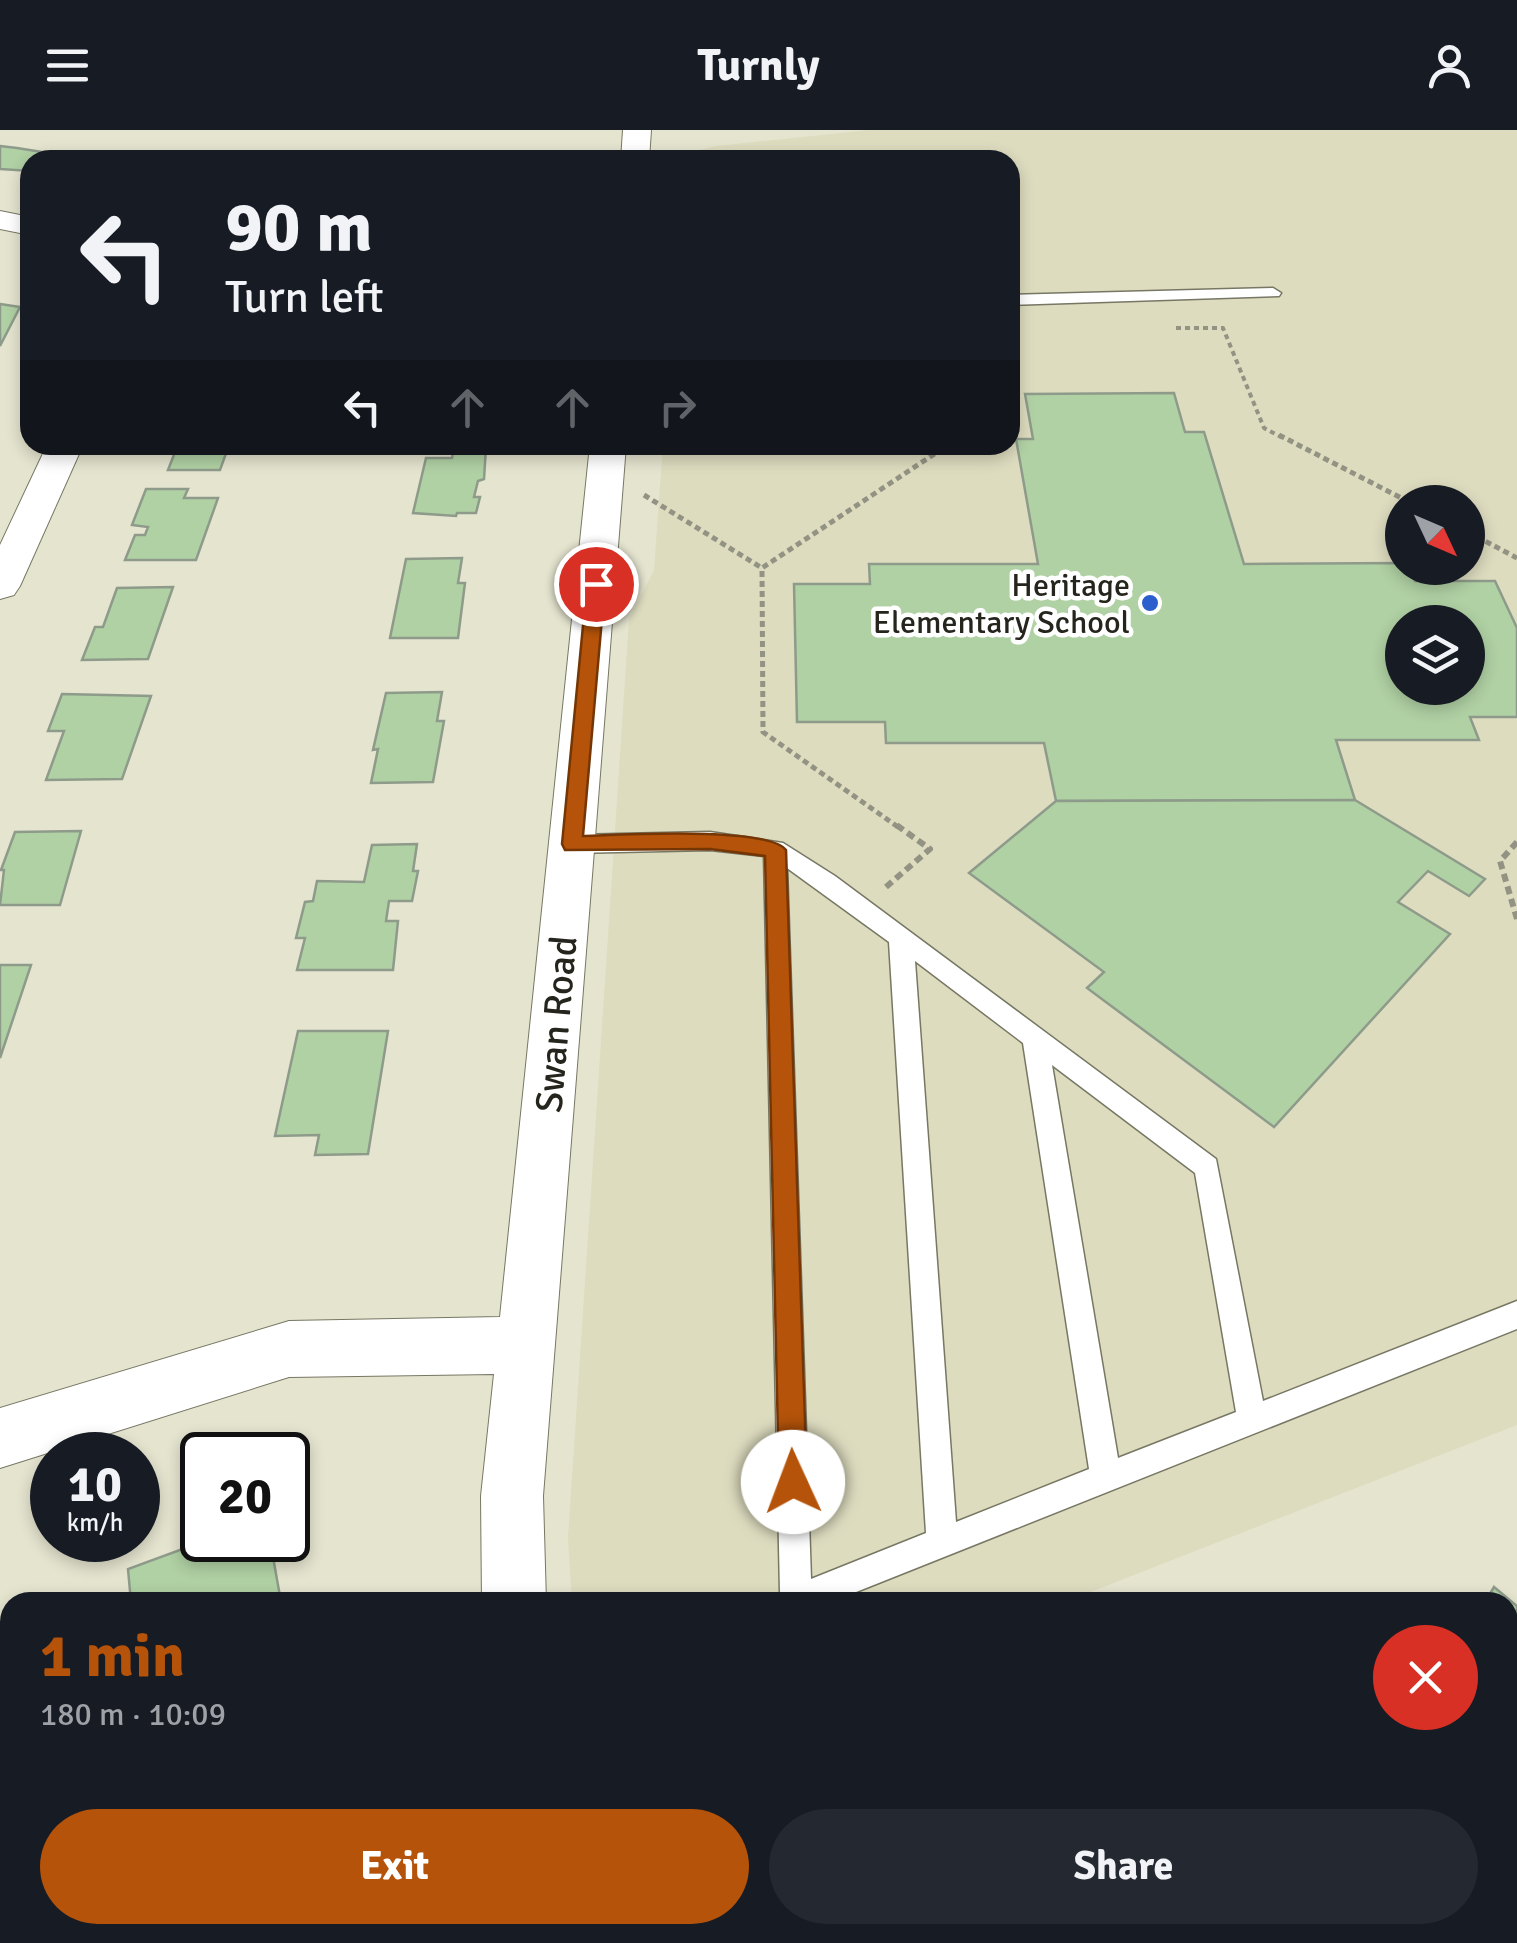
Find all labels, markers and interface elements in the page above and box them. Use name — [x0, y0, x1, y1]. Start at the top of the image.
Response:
icon: menu — [40, 38, 95, 93]
text: Turnly — [697, 38, 820, 93]
icon: person — [1422, 38, 1477, 93]
text: 90 m — [225, 184, 373, 270]
icon: left — [60, 190, 190, 320]
text: Turn left — [225, 270, 384, 325]
icon: left — [335, 380, 390, 435]
icon: ahead — [440, 380, 495, 435]
icon: ahead — [545, 380, 600, 435]
icon: right — [650, 380, 705, 435]
north arrow — [1385, 485, 1485, 585]
map controls — [1385, 485, 1485, 705]
pin — [554, 542, 639, 627]
icon: arrive — [569, 557, 624, 612]
place label: Heritage Elementary School — [873, 566, 1130, 642]
marker: Heritage Elementary School — [1139, 592, 1161, 614]
button: layers — [1385, 605, 1485, 705]
street label: Swan Road — [525, 934, 588, 1114]
position arrow — [741, 1430, 845, 1534]
speed limit sign: 20 — [180, 1432, 310, 1562]
text: 10 — [68, 1454, 122, 1516]
text: km/h — [67, 1507, 123, 1538]
text: 1 min — [40, 1620, 185, 1694]
button: close — [1373, 1625, 1478, 1730]
text: 180 m · 10:09 — [40, 1695, 226, 1734]
button: Exit — [40, 1809, 749, 1924]
button: Share — [769, 1809, 1478, 1924]

